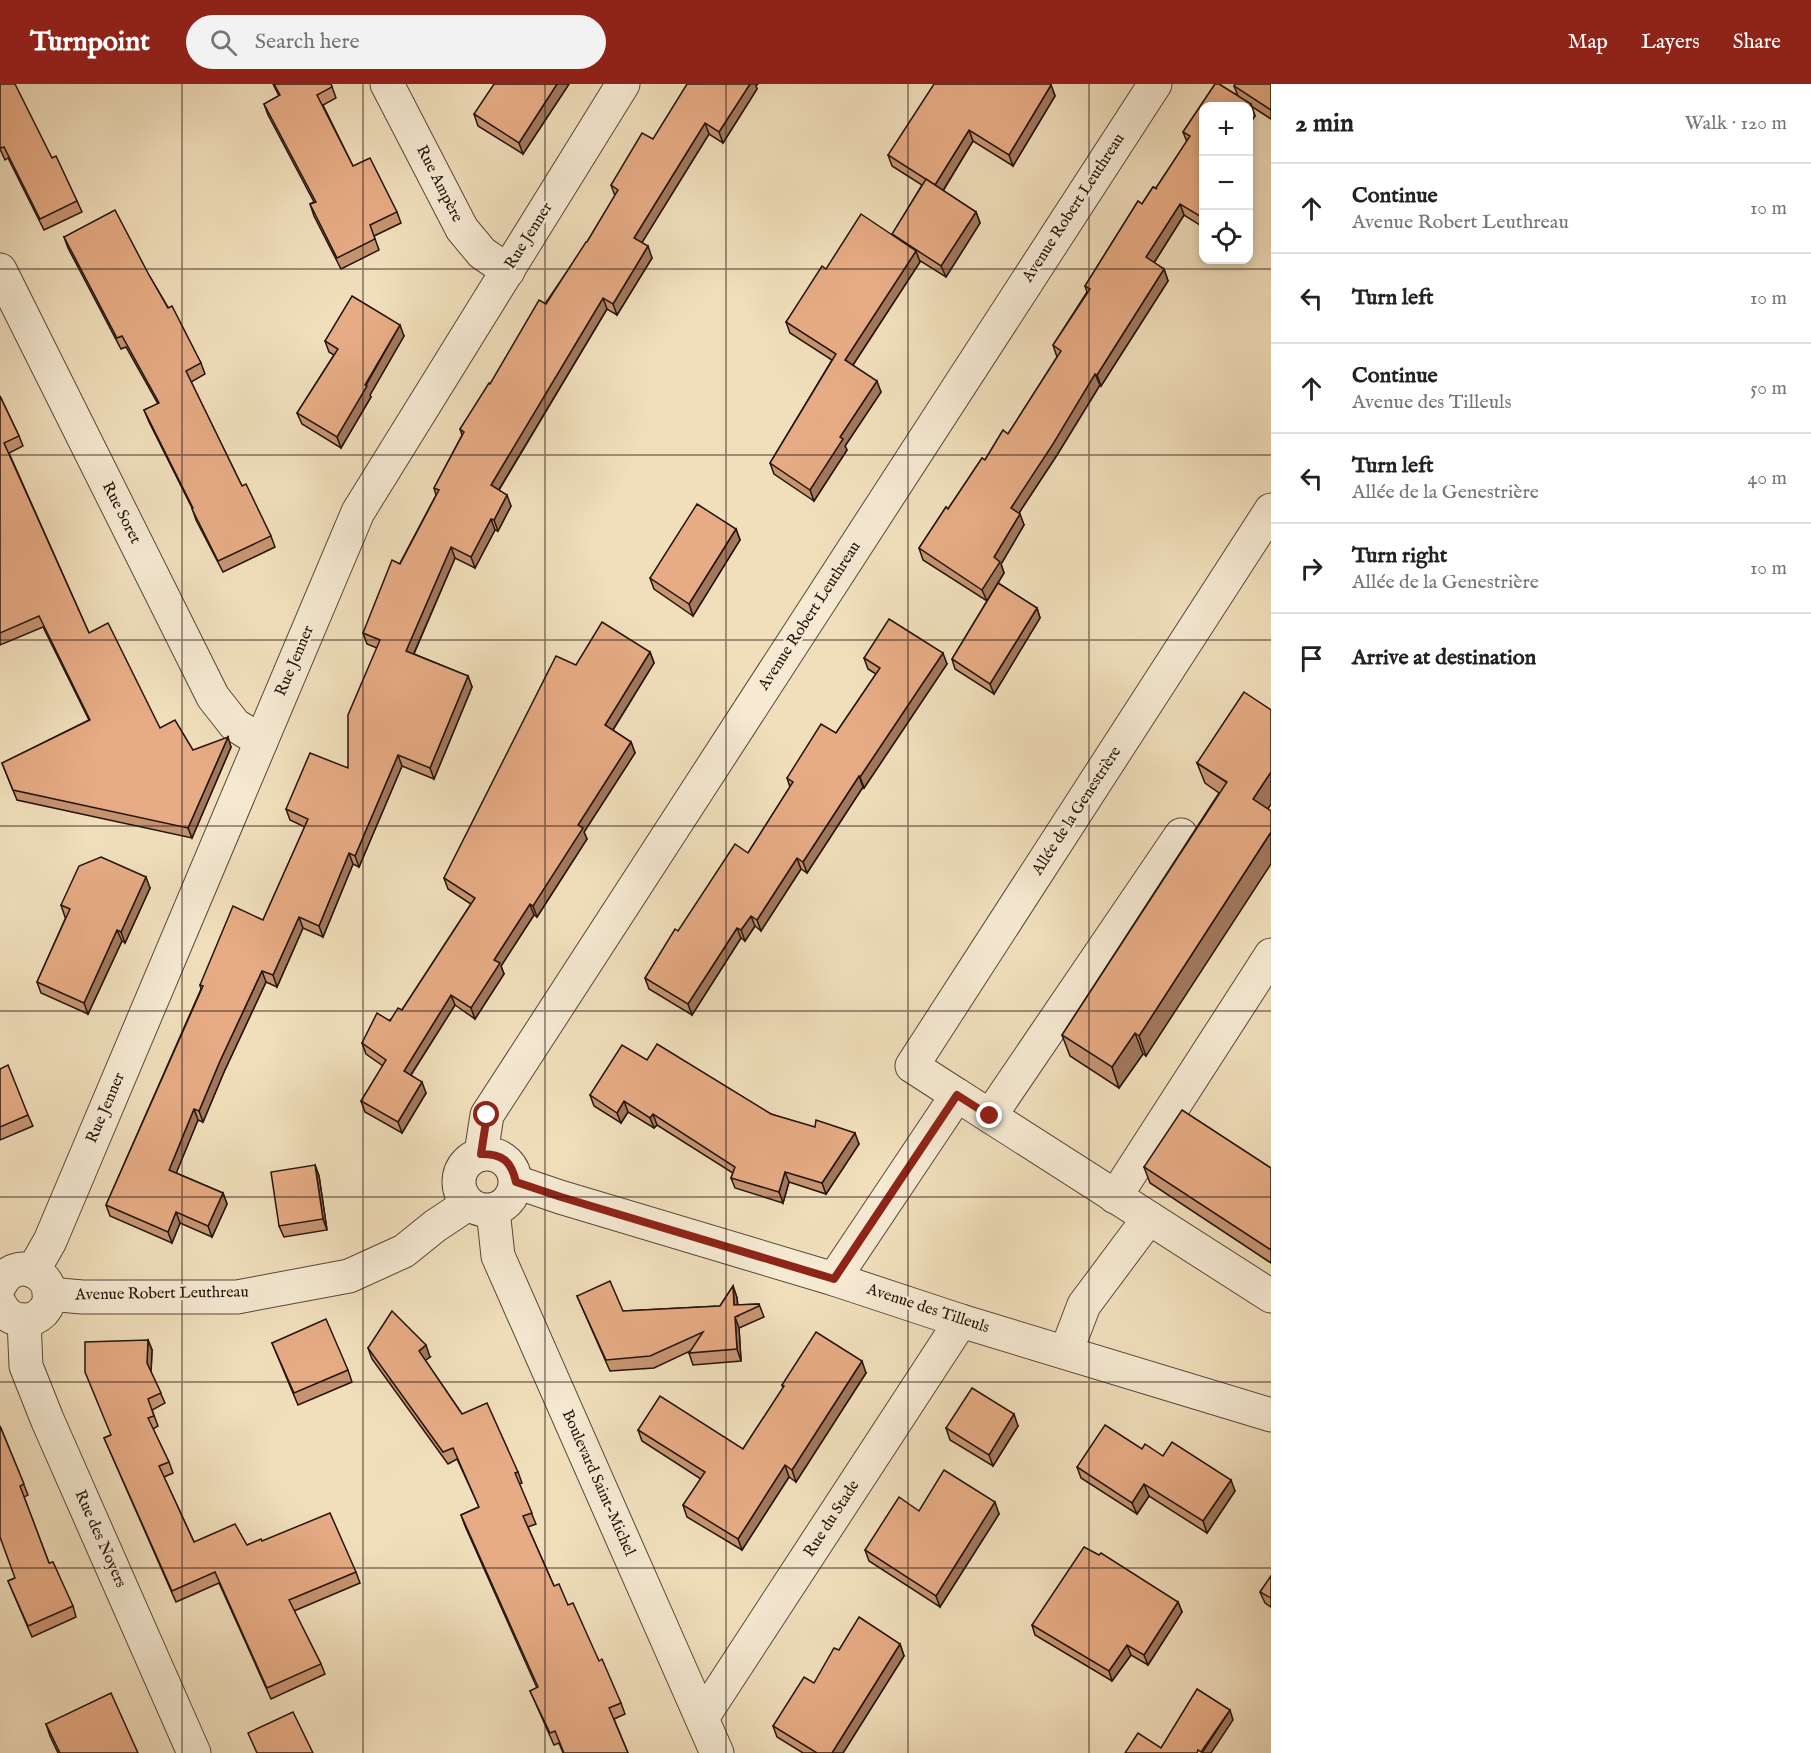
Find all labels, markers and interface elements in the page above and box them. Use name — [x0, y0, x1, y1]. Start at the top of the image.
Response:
search box — [186, 15, 606, 69]
text: Turnpoint — [30, 25, 150, 60]
icon: search — [207, 26, 240, 59]
text: Search here — [255, 28, 360, 56]
text: Map — [1568, 29, 1608, 56]
text: Layers — [1641, 29, 1700, 56]
text: Share — [1733, 29, 1781, 56]
map controls — [1199, 102, 1253, 264]
button: + — [1199, 102, 1253, 156]
text: 2 min — [1295, 107, 1354, 140]
text: Walk · 120 m — [1685, 111, 1787, 136]
street label: Avenue Robert Leuthreau — [1018, 130, 1130, 287]
street label: Rue Ampère — [411, 142, 467, 226]
button: − — [1199, 156, 1253, 210]
text: Continue — [1352, 182, 1438, 210]
icon: ahead — [1295, 192, 1328, 225]
text: 10 m — [1750, 196, 1787, 221]
street label: Rue Jenner — [501, 199, 557, 273]
button: locate — [1199, 210, 1253, 264]
text: Avenue Robert Leuthreau — [1352, 210, 1569, 235]
icon: left — [1295, 282, 1328, 315]
text: Turn left — [1352, 284, 1434, 312]
text: 10 m — [1750, 286, 1787, 311]
text: Continue — [1352, 362, 1438, 390]
icon: ahead — [1295, 372, 1328, 405]
text: 50 m — [1750, 376, 1787, 401]
text: Avenue des Tilleuls — [1352, 390, 1512, 415]
text: Turn left — [1352, 452, 1434, 480]
icon: left — [1295, 462, 1328, 495]
text: 40 m — [1748, 466, 1787, 491]
street label: Rue Soret — [97, 479, 145, 548]
text: Allée de la Genestrière — [1352, 480, 1539, 505]
street label: Avenue Robert Leuthreau — [754, 538, 866, 695]
text: Turn right — [1352, 542, 1447, 570]
icon: right — [1295, 552, 1328, 585]
text: 10 m — [1750, 556, 1787, 581]
text: Allée de la Genestrière — [1352, 570, 1539, 595]
street label: Rue Jenner — [271, 622, 319, 699]
icon: arrive — [1295, 642, 1328, 675]
text: Arrive at destination — [1352, 644, 1536, 672]
street label: Allée de la Genestrière — [1027, 743, 1126, 880]
street label: Rue Jenner — [82, 1069, 130, 1146]
route start — [473, 1101, 499, 1127]
route end — [976, 1102, 1002, 1128]
street label: Avenue des Tilleuls — [863, 1279, 992, 1338]
street label: Avenue Robert Leuthreau — [74, 1282, 249, 1306]
street label: Boulevard Saint-Michel — [557, 1407, 640, 1560]
street label: Rue du Stade — [800, 1477, 864, 1561]
street label: Rue des Noyers — [70, 1487, 131, 1591]

